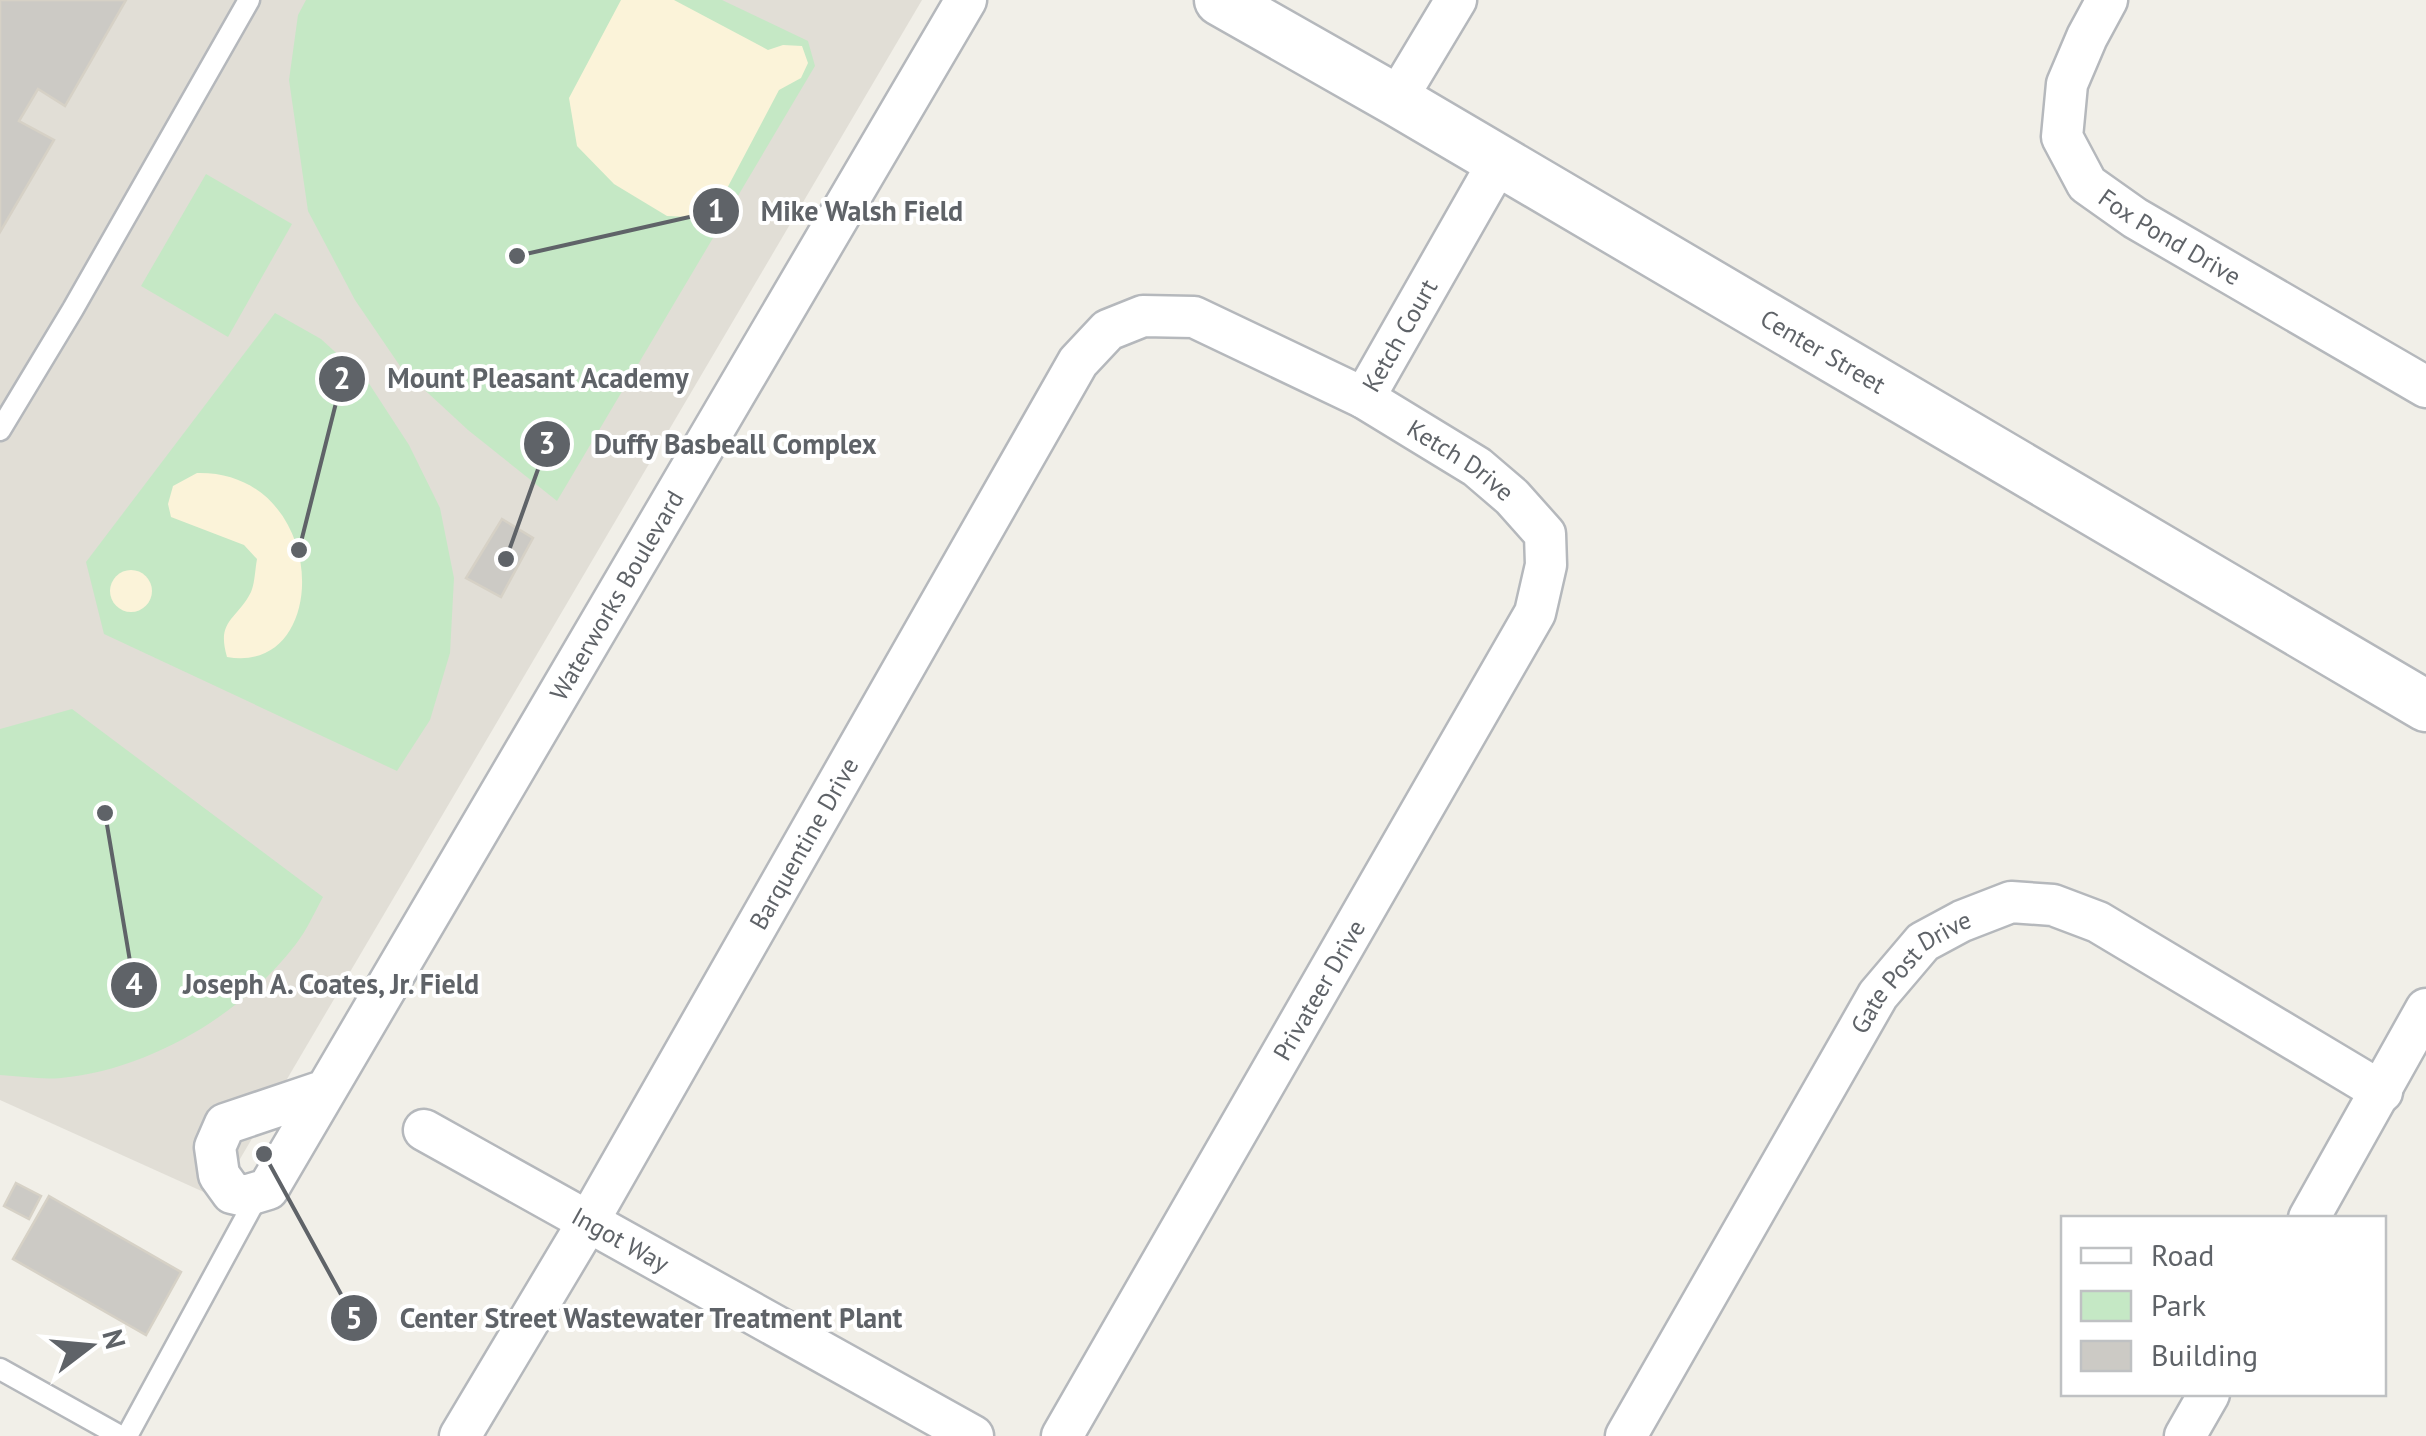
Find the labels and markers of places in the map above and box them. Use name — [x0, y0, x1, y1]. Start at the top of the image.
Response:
callout: Mike Walsh Field — [691, 182, 984, 240]
callout: Mount Pleasant Academy — [317, 350, 709, 408]
callout: Duffy Basbeall Complex — [522, 415, 897, 473]
callout: Joseph A. Coates, Jr. Field — [109, 956, 503, 1014]
callout: Center Street Wastewater Treatment Plant — [329, 1289, 923, 1347]

